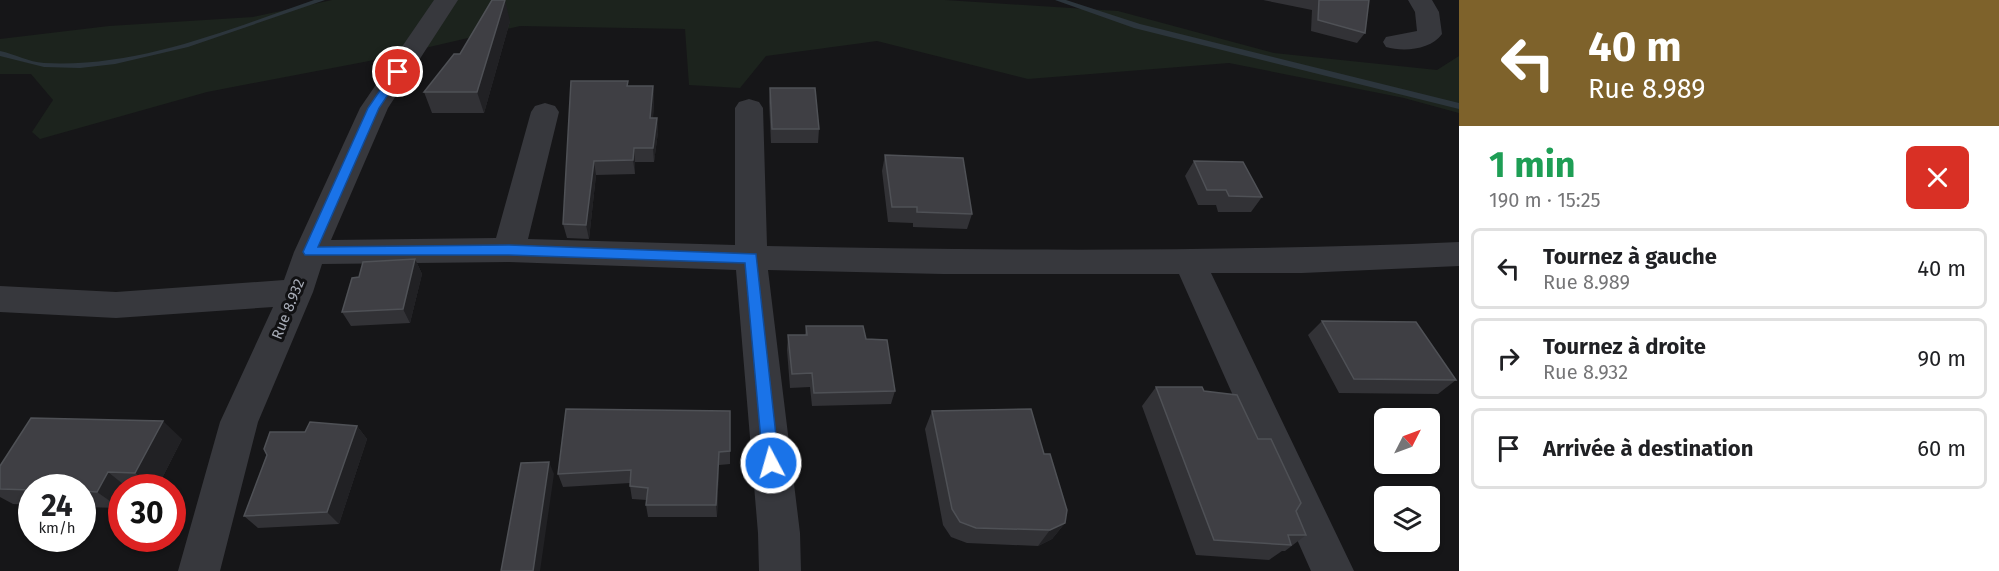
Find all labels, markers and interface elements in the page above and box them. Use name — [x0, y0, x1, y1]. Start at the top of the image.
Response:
text: 40 m — [1588, 22, 1682, 72]
icon: left — [1489, 24, 1567, 102]
pin — [372, 46, 423, 97]
icon: arrive — [381, 55, 414, 88]
text: Rue 8.989 — [1588, 73, 1705, 105]
text: 1 min — [1489, 143, 1576, 187]
button: close — [1906, 146, 1969, 209]
text: 190 m · 15:25 — [1489, 188, 1601, 212]
text: Tournez à gauche — [1543, 243, 1717, 270]
icon: left — [1492, 252, 1525, 285]
text: 40 m — [1917, 255, 1966, 282]
text: Rue 8.989 — [1543, 270, 1630, 294]
street label: Rue 8.932 — [268, 276, 308, 342]
text: Tournez à droite — [1543, 333, 1706, 360]
icon: right — [1492, 342, 1525, 375]
text: 90 m — [1917, 345, 1966, 372]
text: Rue 8.932 — [1543, 360, 1628, 384]
north arrow — [1374, 408, 1440, 474]
map controls — [1374, 408, 1440, 552]
position arrow — [739, 431, 803, 495]
icon: arrive — [1492, 432, 1525, 465]
text: Arrivée à destination — [1543, 435, 1753, 462]
text: 60 m — [1917, 435, 1966, 462]
speed limit sign: 30 — [108, 474, 186, 552]
button: layers — [1374, 486, 1440, 552]
text: 24 — [41, 488, 73, 524]
text: km/h — [38, 519, 76, 537]

